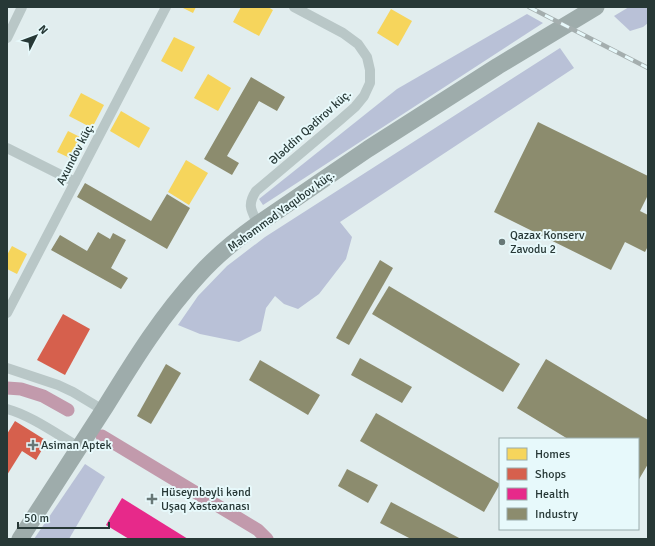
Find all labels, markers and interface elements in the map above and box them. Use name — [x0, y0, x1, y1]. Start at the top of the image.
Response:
north arrow — [16, 16, 56, 56]
text: N — [36, 22, 50, 37]
street label: Ələddin Qədirov küç. — [266, 87, 354, 168]
street label: Axundov küç. — [53, 121, 98, 188]
street label: Məhəmməd Yaqubov küç. — [225, 168, 338, 255]
place label: Qazax Konserv Zavodu 2 — [510, 228, 585, 257]
marker: Qazax Konserv Zavodu 2 — [497, 237, 507, 247]
place label: Asiman Aptek — [41, 438, 112, 453]
legend — [499, 438, 639, 530]
marker: Asiman Aptek — [28, 440, 38, 450]
text: Homes — [535, 447, 570, 462]
text: Shops — [535, 467, 566, 482]
place label: Hüseynbəyli kənd Uşaq Xəstəxanası — [161, 485, 251, 514]
text: Health — [535, 487, 569, 502]
marker: Hüseynbəyli kənd Uşaq Xəstəxanası — [146, 493, 158, 505]
scale bar — [18, 504, 109, 530]
text: Industry — [535, 507, 578, 522]
text: 50 m — [24, 511, 49, 526]

